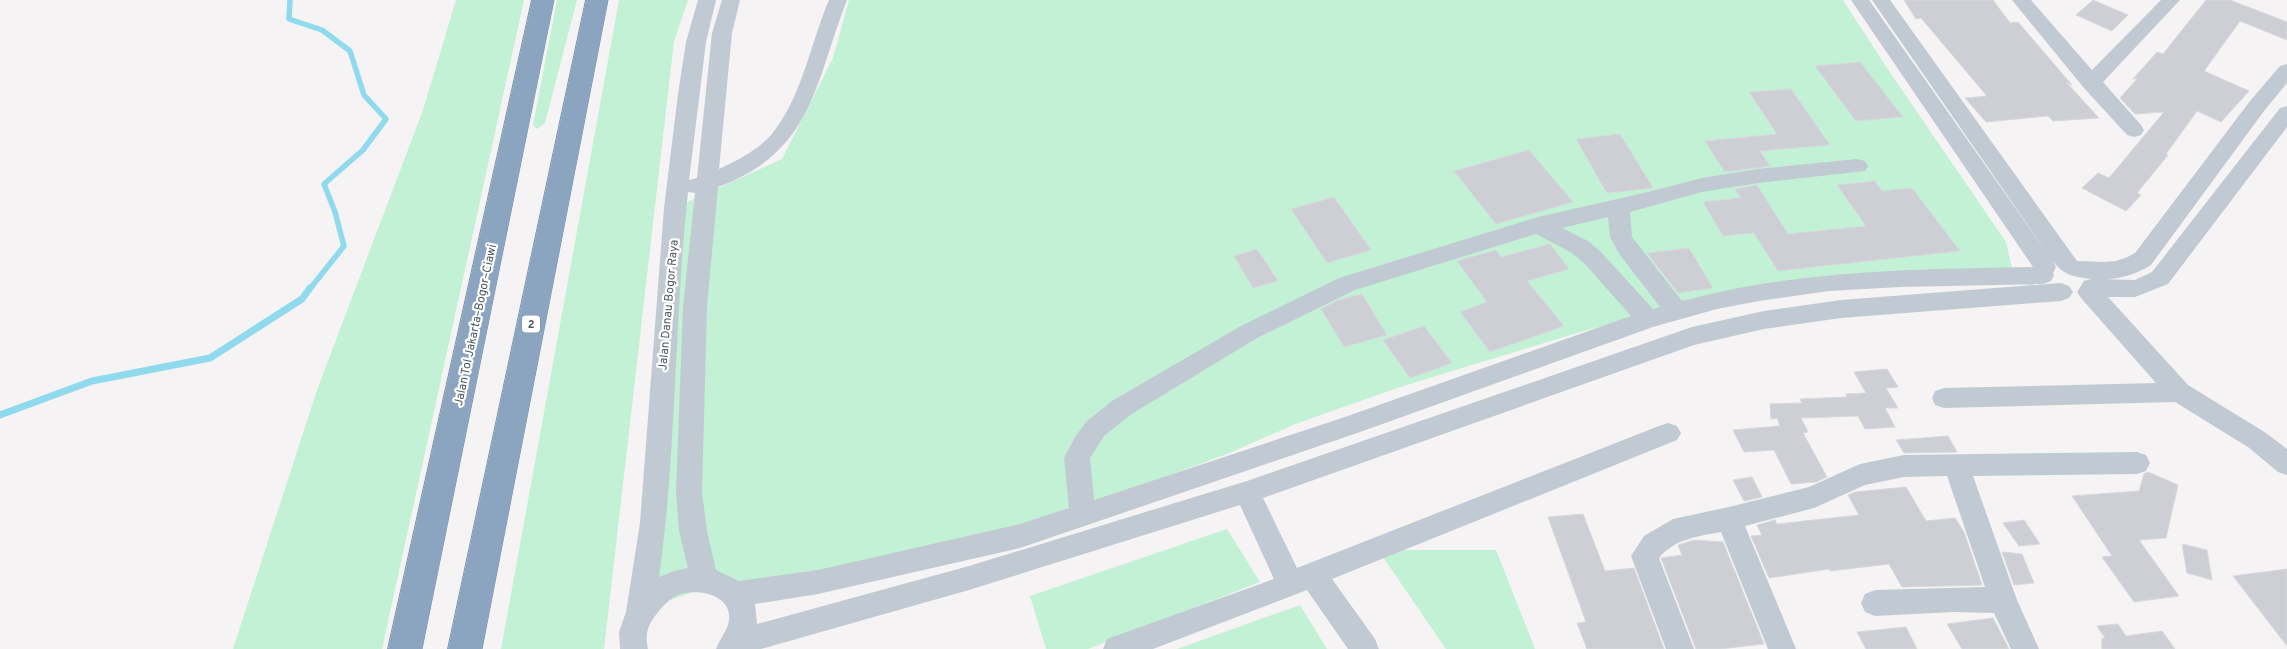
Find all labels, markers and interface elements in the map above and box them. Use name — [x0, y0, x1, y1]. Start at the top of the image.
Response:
street label: Jalan Danau Bogor Raya — [655, 239, 683, 371]
street label: Jalan Tol Jakarta–Bogor–Ciawi — [451, 243, 501, 407]
road number: 2 — [522, 316, 540, 332]

